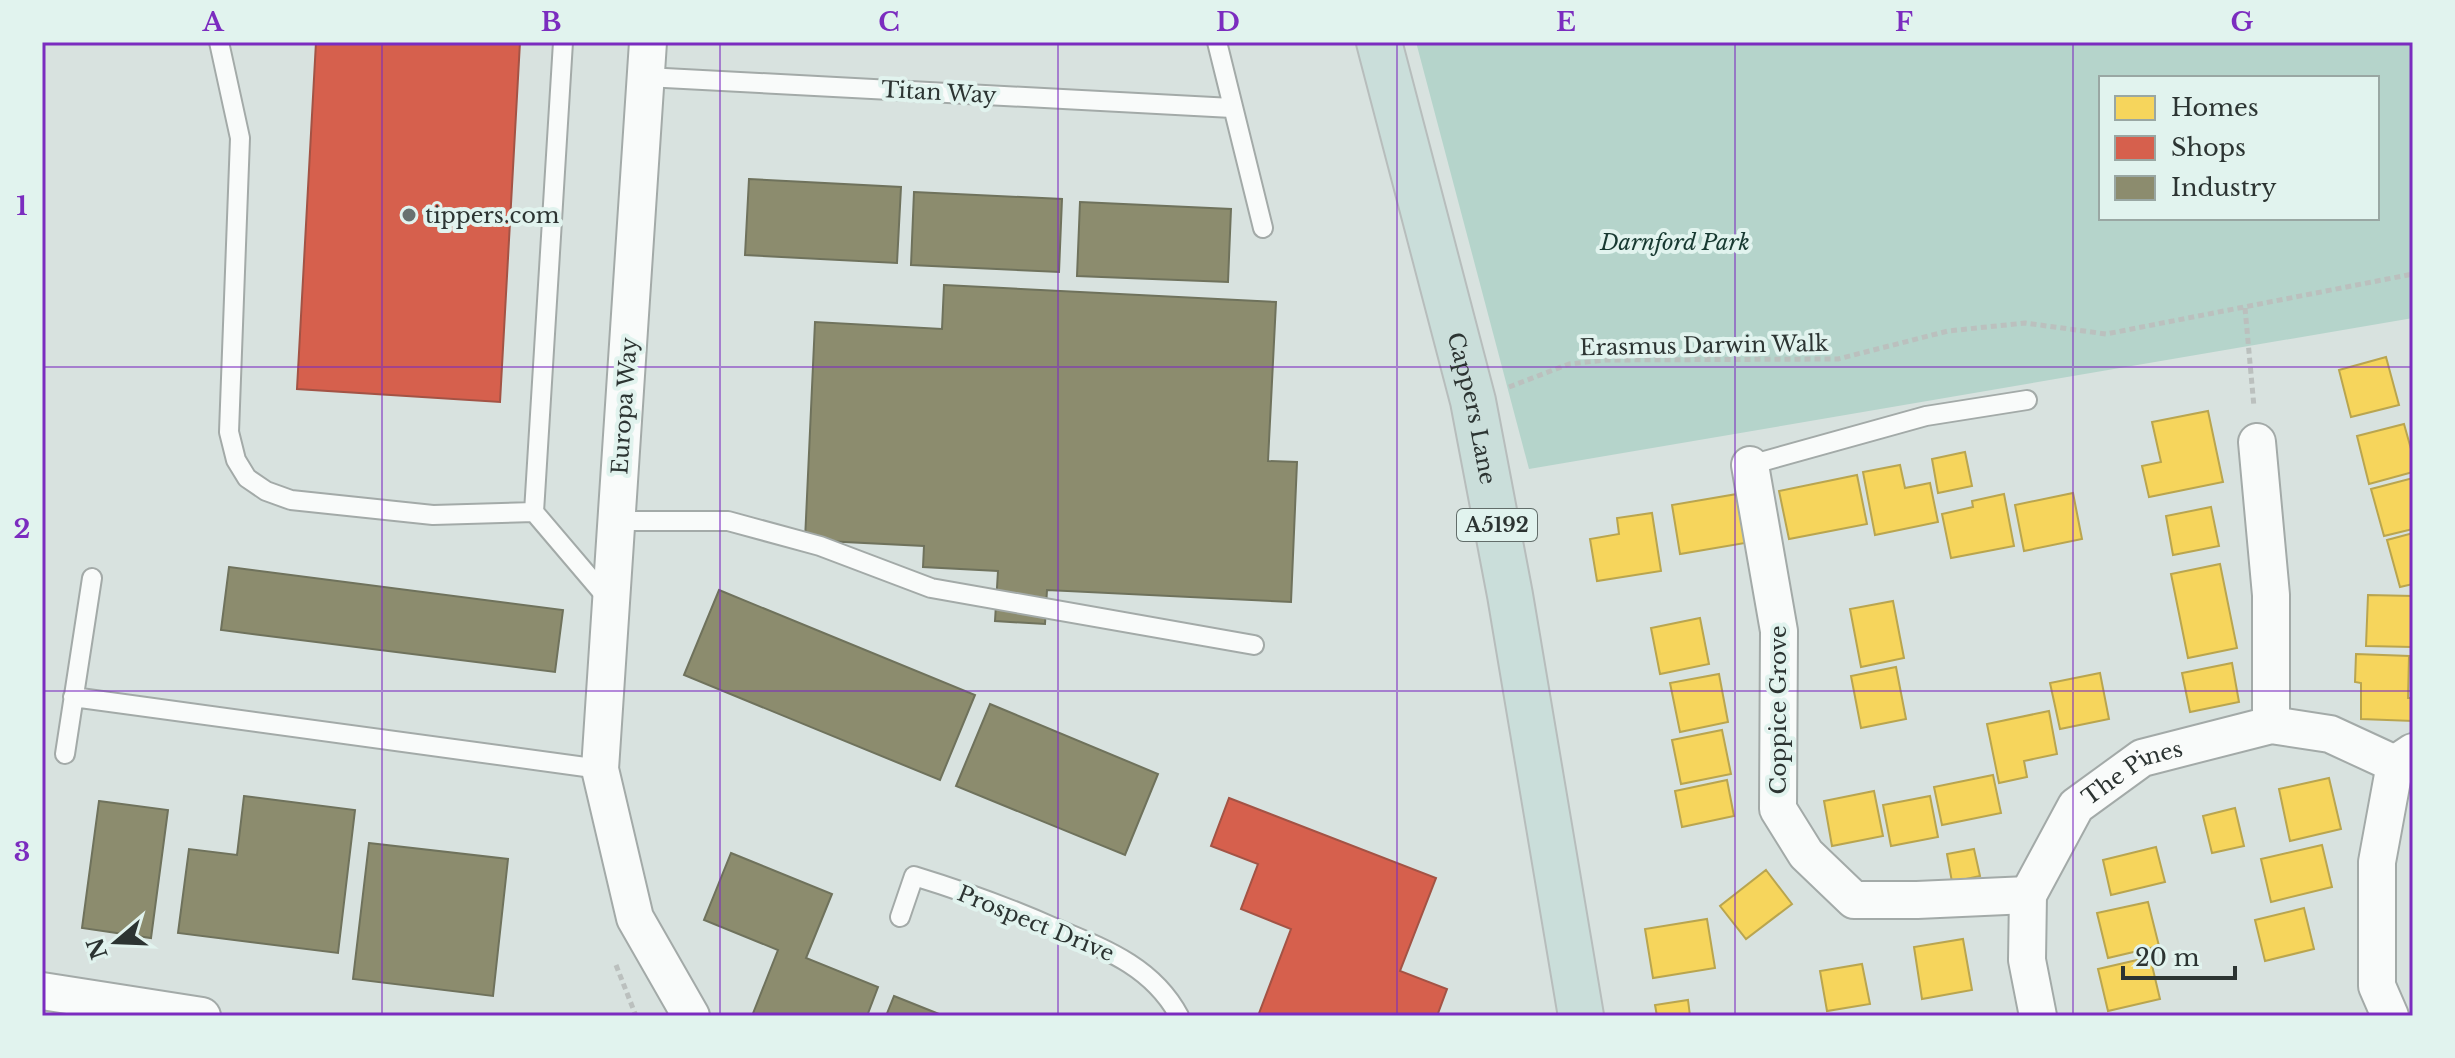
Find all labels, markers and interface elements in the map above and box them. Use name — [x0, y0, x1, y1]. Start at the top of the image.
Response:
text: A — [201, 6, 224, 38]
text: B — [541, 6, 561, 38]
text: C — [878, 6, 900, 38]
text: D — [1216, 6, 1240, 38]
text: E — [1556, 6, 1576, 38]
text: F — [1895, 6, 1913, 38]
text: G — [2231, 6, 2254, 38]
street label: Titan Way — [881, 76, 997, 109]
legend — [2099, 76, 2379, 220]
text: Homes — [2171, 93, 2259, 122]
text: Shops — [2171, 133, 2246, 162]
text: Industry — [2171, 173, 2277, 202]
text: 1 — [16, 190, 28, 222]
place label: tippers.com — [425, 202, 560, 229]
marker: tippers.com — [400, 206, 418, 224]
park label: Darnford Park — [1599, 229, 1750, 256]
street label: Cappers Lane — [1442, 329, 1502, 487]
street label: Erasmus Darwin Walk — [1579, 330, 1829, 361]
street label: Europa Way — [606, 337, 643, 476]
road number: A5192 — [1457, 509, 1537, 541]
text: 2 — [14, 513, 30, 545]
street label: Coppice Grove — [1765, 625, 1792, 795]
street label: The Pines — [2077, 735, 2185, 811]
text: 3 — [14, 836, 30, 868]
street label: Prospect Drive — [954, 880, 1118, 967]
north arrow — [76, 902, 156, 982]
scale bar — [2123, 930, 2235, 980]
text: N — [81, 934, 114, 963]
text: 20 m — [2135, 943, 2200, 972]

